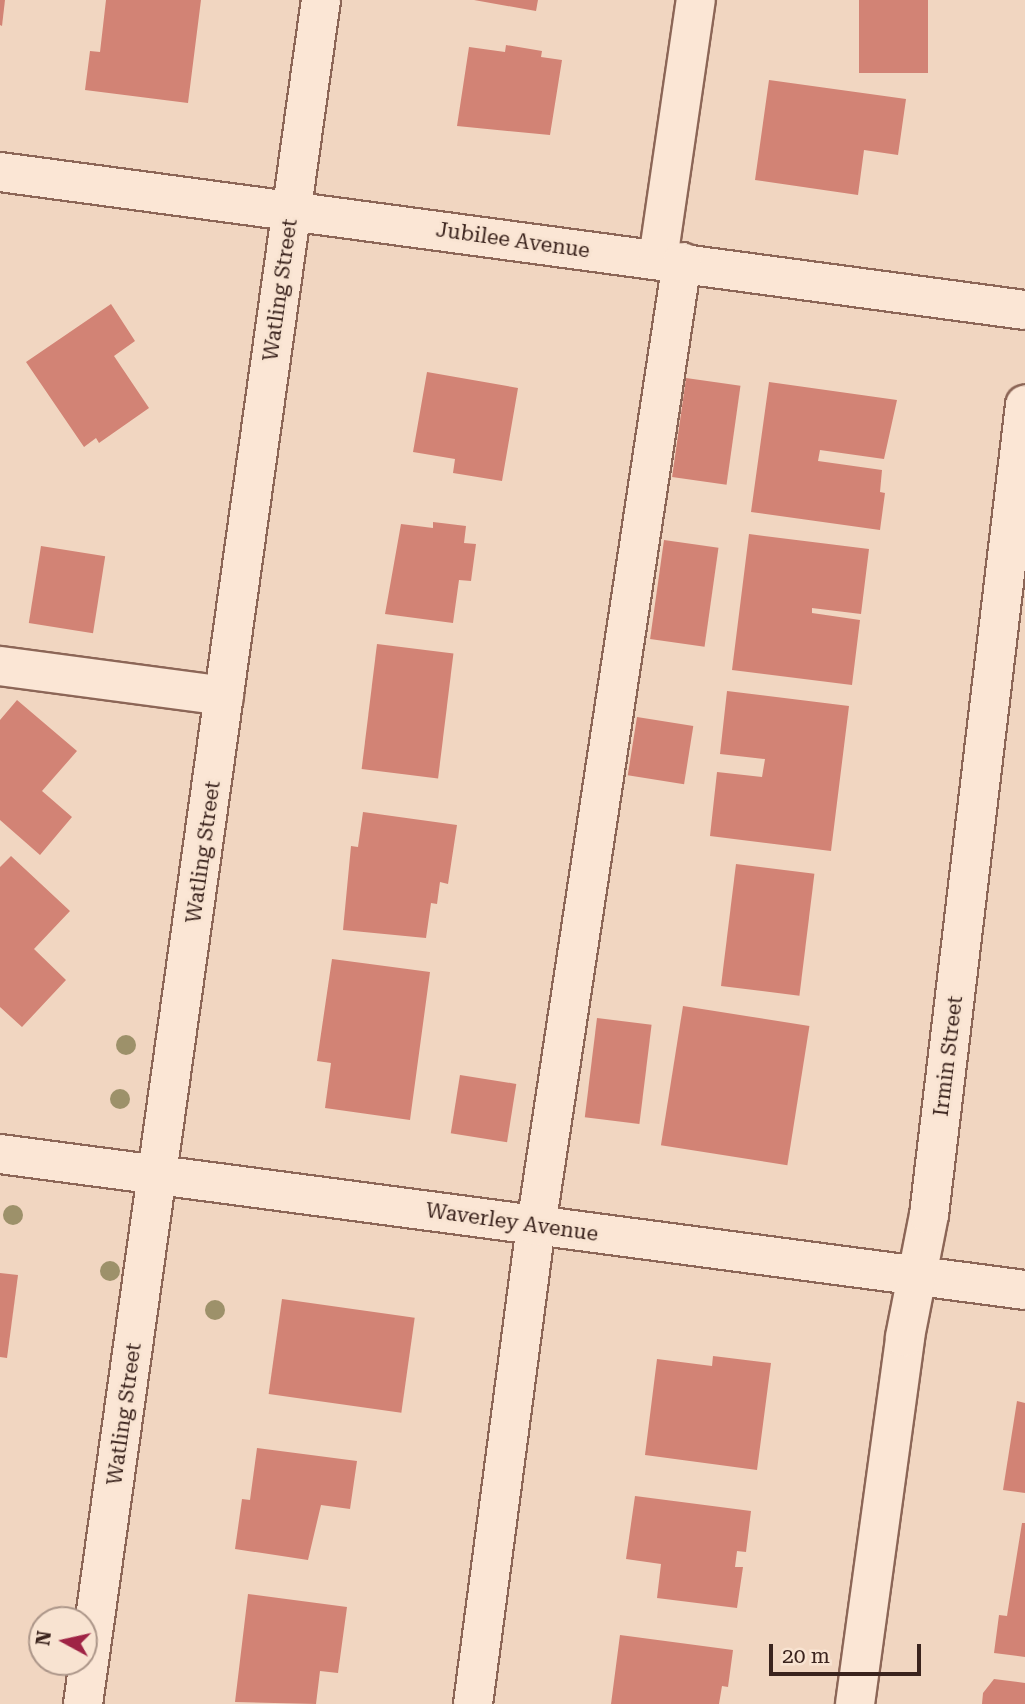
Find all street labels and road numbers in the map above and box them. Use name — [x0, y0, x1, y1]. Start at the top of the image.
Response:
street label: Watling Street — [258, 217, 302, 363]
street label: Jubilee Avenue — [434, 217, 592, 263]
street label: Watling Street — [181, 779, 225, 925]
street label: Irmin Street — [928, 994, 968, 1118]
street label: Waverley Avenue — [424, 1197, 600, 1247]
street label: Watling Street — [102, 1341, 146, 1487]

